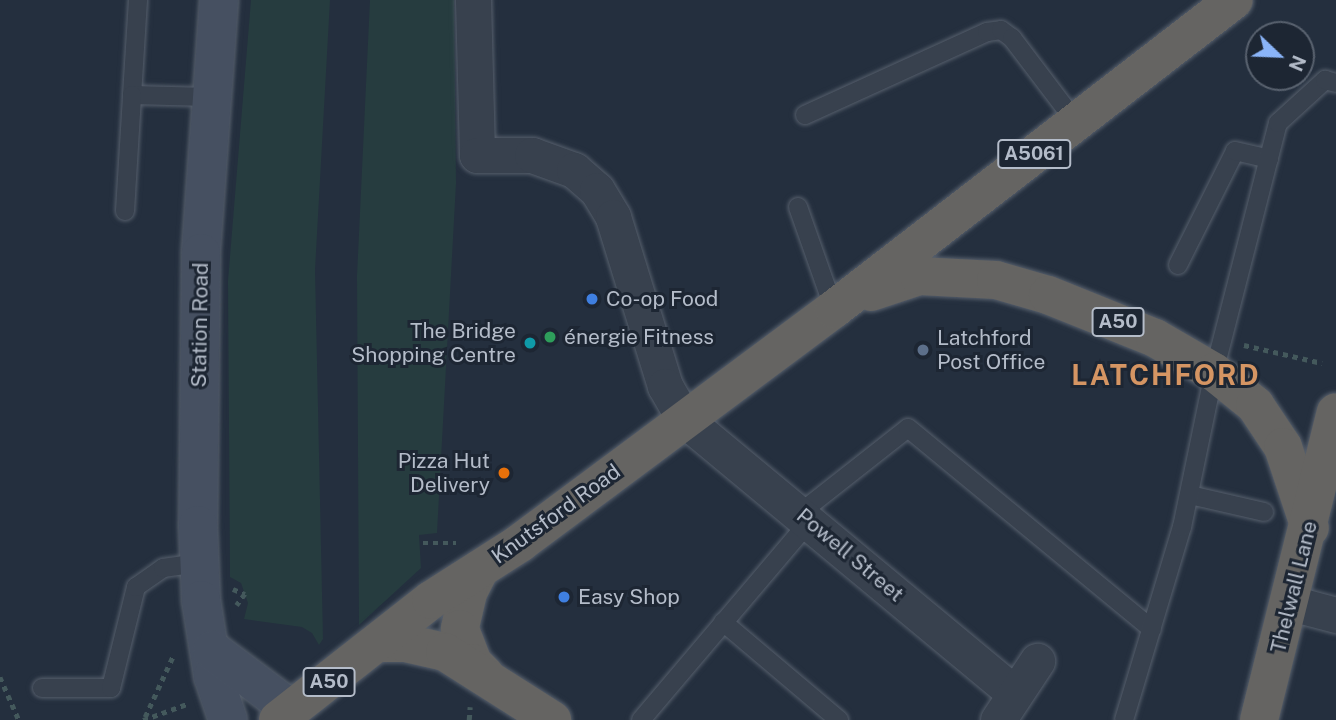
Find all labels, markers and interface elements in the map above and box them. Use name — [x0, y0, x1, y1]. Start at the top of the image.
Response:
north arrow — [1245, 21, 1315, 91]
text: N — [1284, 52, 1311, 75]
road number: A5061 — [997, 138, 1071, 170]
street label: Station Road — [186, 262, 214, 388]
place label: Co-op Food — [606, 286, 719, 312]
marker: Co-op Food — [584, 291, 600, 307]
road number: A50 — [1090, 306, 1146, 338]
place label: The Bridge Shopping Centre — [351, 318, 516, 368]
place label: énergie Fitness — [564, 324, 714, 350]
place label: Latchford Post Office — [937, 325, 1045, 375]
marker: énergie Fitness — [542, 329, 558, 345]
marker: The Bridge Shopping Centre — [522, 335, 538, 351]
marker: Latchford Post Office — [915, 342, 931, 358]
district label: LATCHFORD — [1072, 358, 1260, 392]
place label: Pizza Hut Delivery — [398, 448, 490, 498]
street label: Knutsford Road — [487, 459, 625, 569]
marker: Pizza Hut Delivery — [496, 465, 512, 481]
street label: Powell Street — [791, 503, 909, 607]
street label: Thelwall Lane — [1265, 518, 1323, 656]
place label: Easy Shop — [578, 584, 680, 610]
marker: Easy Shop — [556, 589, 572, 605]
road number: A50 — [301, 666, 357, 698]

